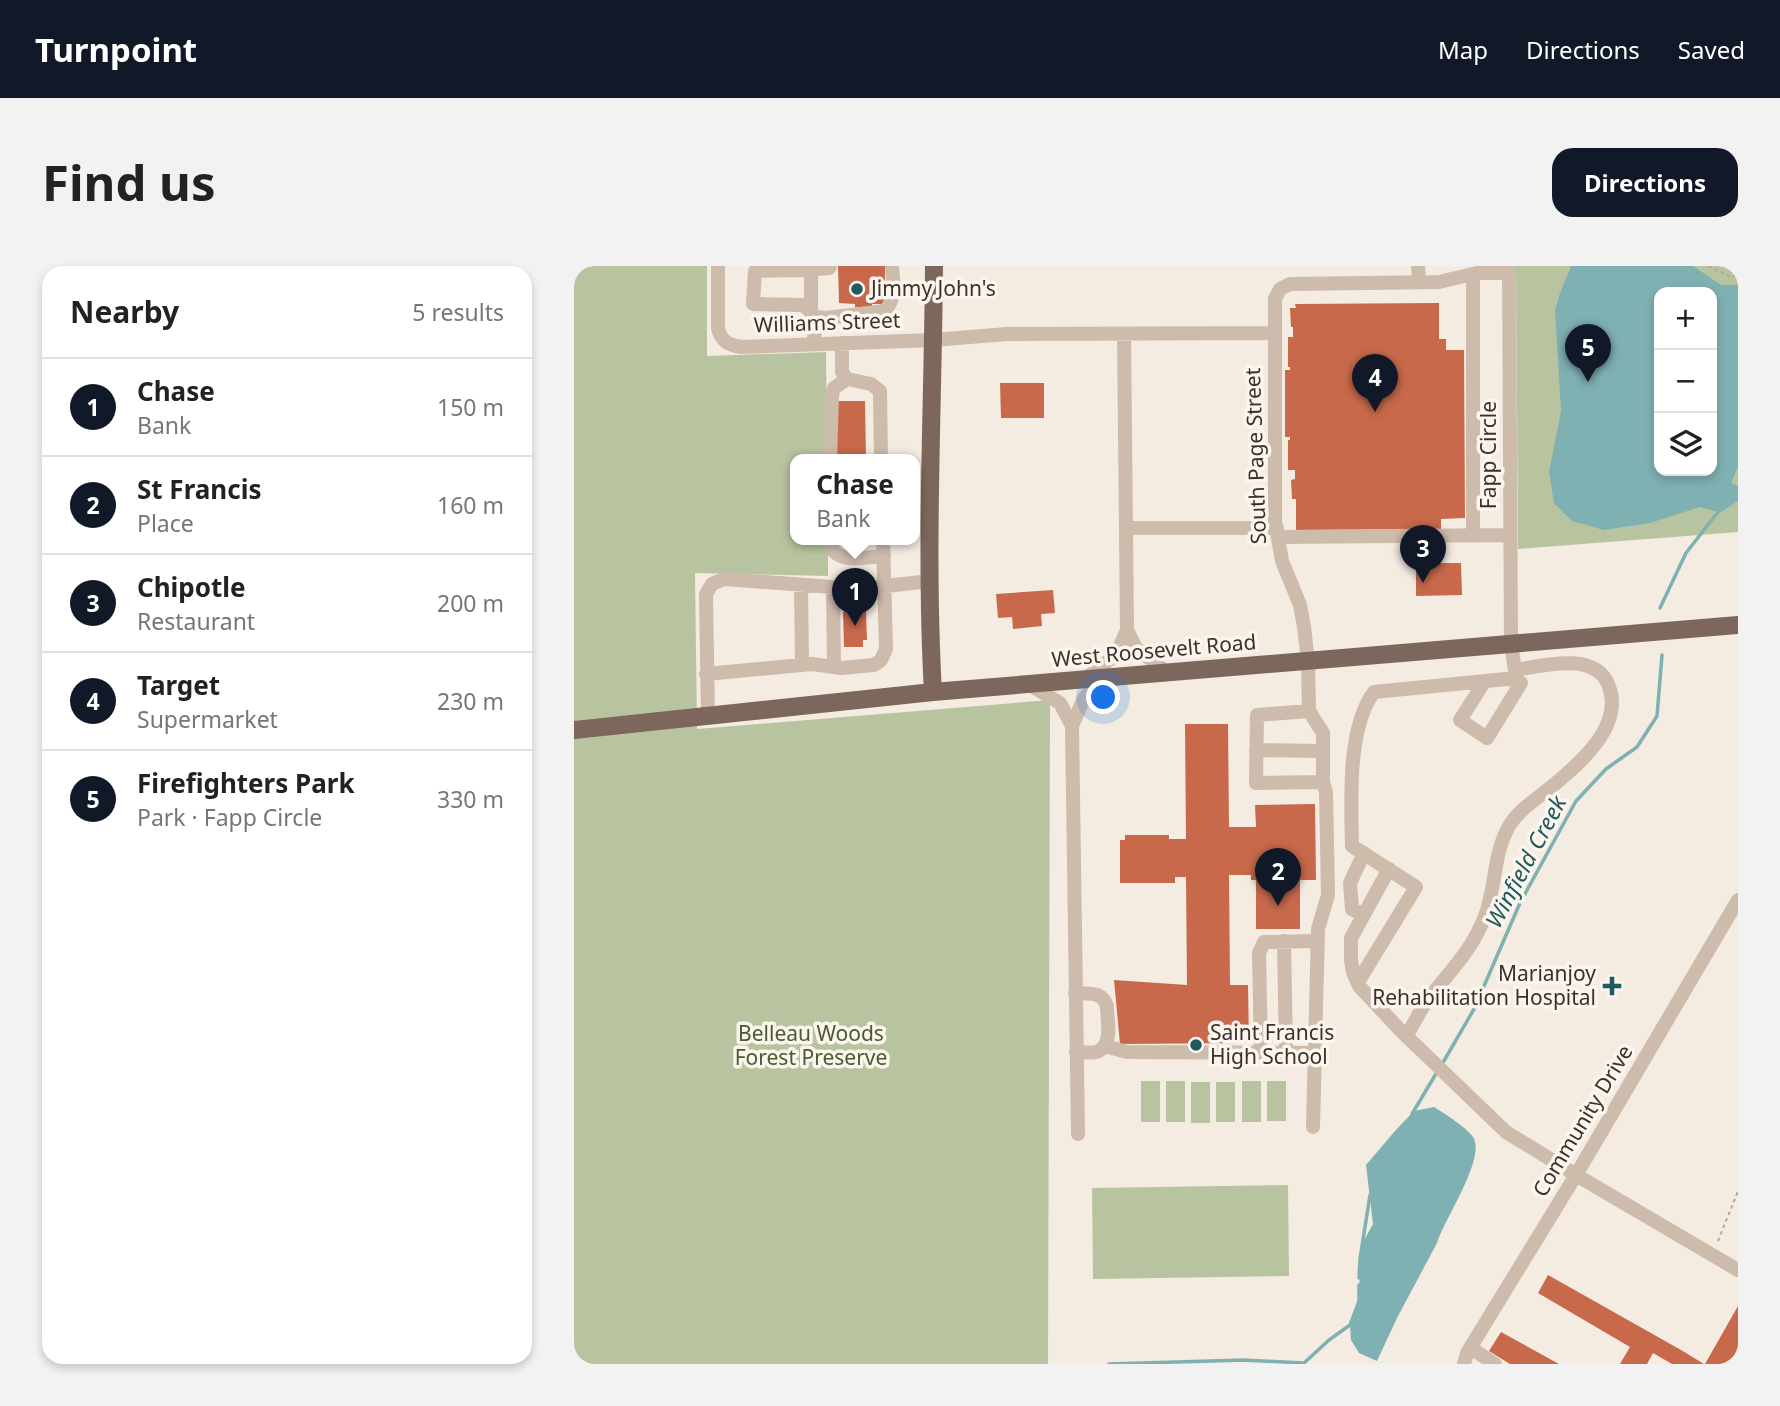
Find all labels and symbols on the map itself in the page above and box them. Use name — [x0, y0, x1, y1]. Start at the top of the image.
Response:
place label: Jimmy John's — [869, 274, 996, 302]
marker: Jimmy John's — [849, 281, 865, 297]
street label: Williams Street — [753, 305, 901, 339]
pin: 5 — [1565, 324, 1611, 382]
pin: 4 — [1352, 354, 1398, 412]
street label: South Page Street — [1238, 367, 1272, 545]
street label: Fapp Circle — [1474, 401, 1502, 509]
pin: 3 — [1400, 525, 1446, 583]
pin: 1 — [832, 568, 878, 626]
street label: West Roosevelt Road — [1050, 627, 1257, 673]
your location — [1086, 680, 1120, 714]
water label: Winfield Creek — [1477, 788, 1574, 933]
pin: 2 — [1255, 848, 1301, 906]
place label: Marianjoy Rehabilitation Hospital — [1372, 959, 1596, 1011]
marker: Marianjoy Rehabilitation Hospital — [1602, 976, 1622, 996]
place label: Saint Francis High School — [1210, 1018, 1334, 1070]
park label: Belleau Woods Forest Preserve — [735, 1019, 887, 1071]
marker: Saint Francis High School — [1188, 1037, 1204, 1053]
street label: Community Drive — [1526, 1039, 1639, 1202]

